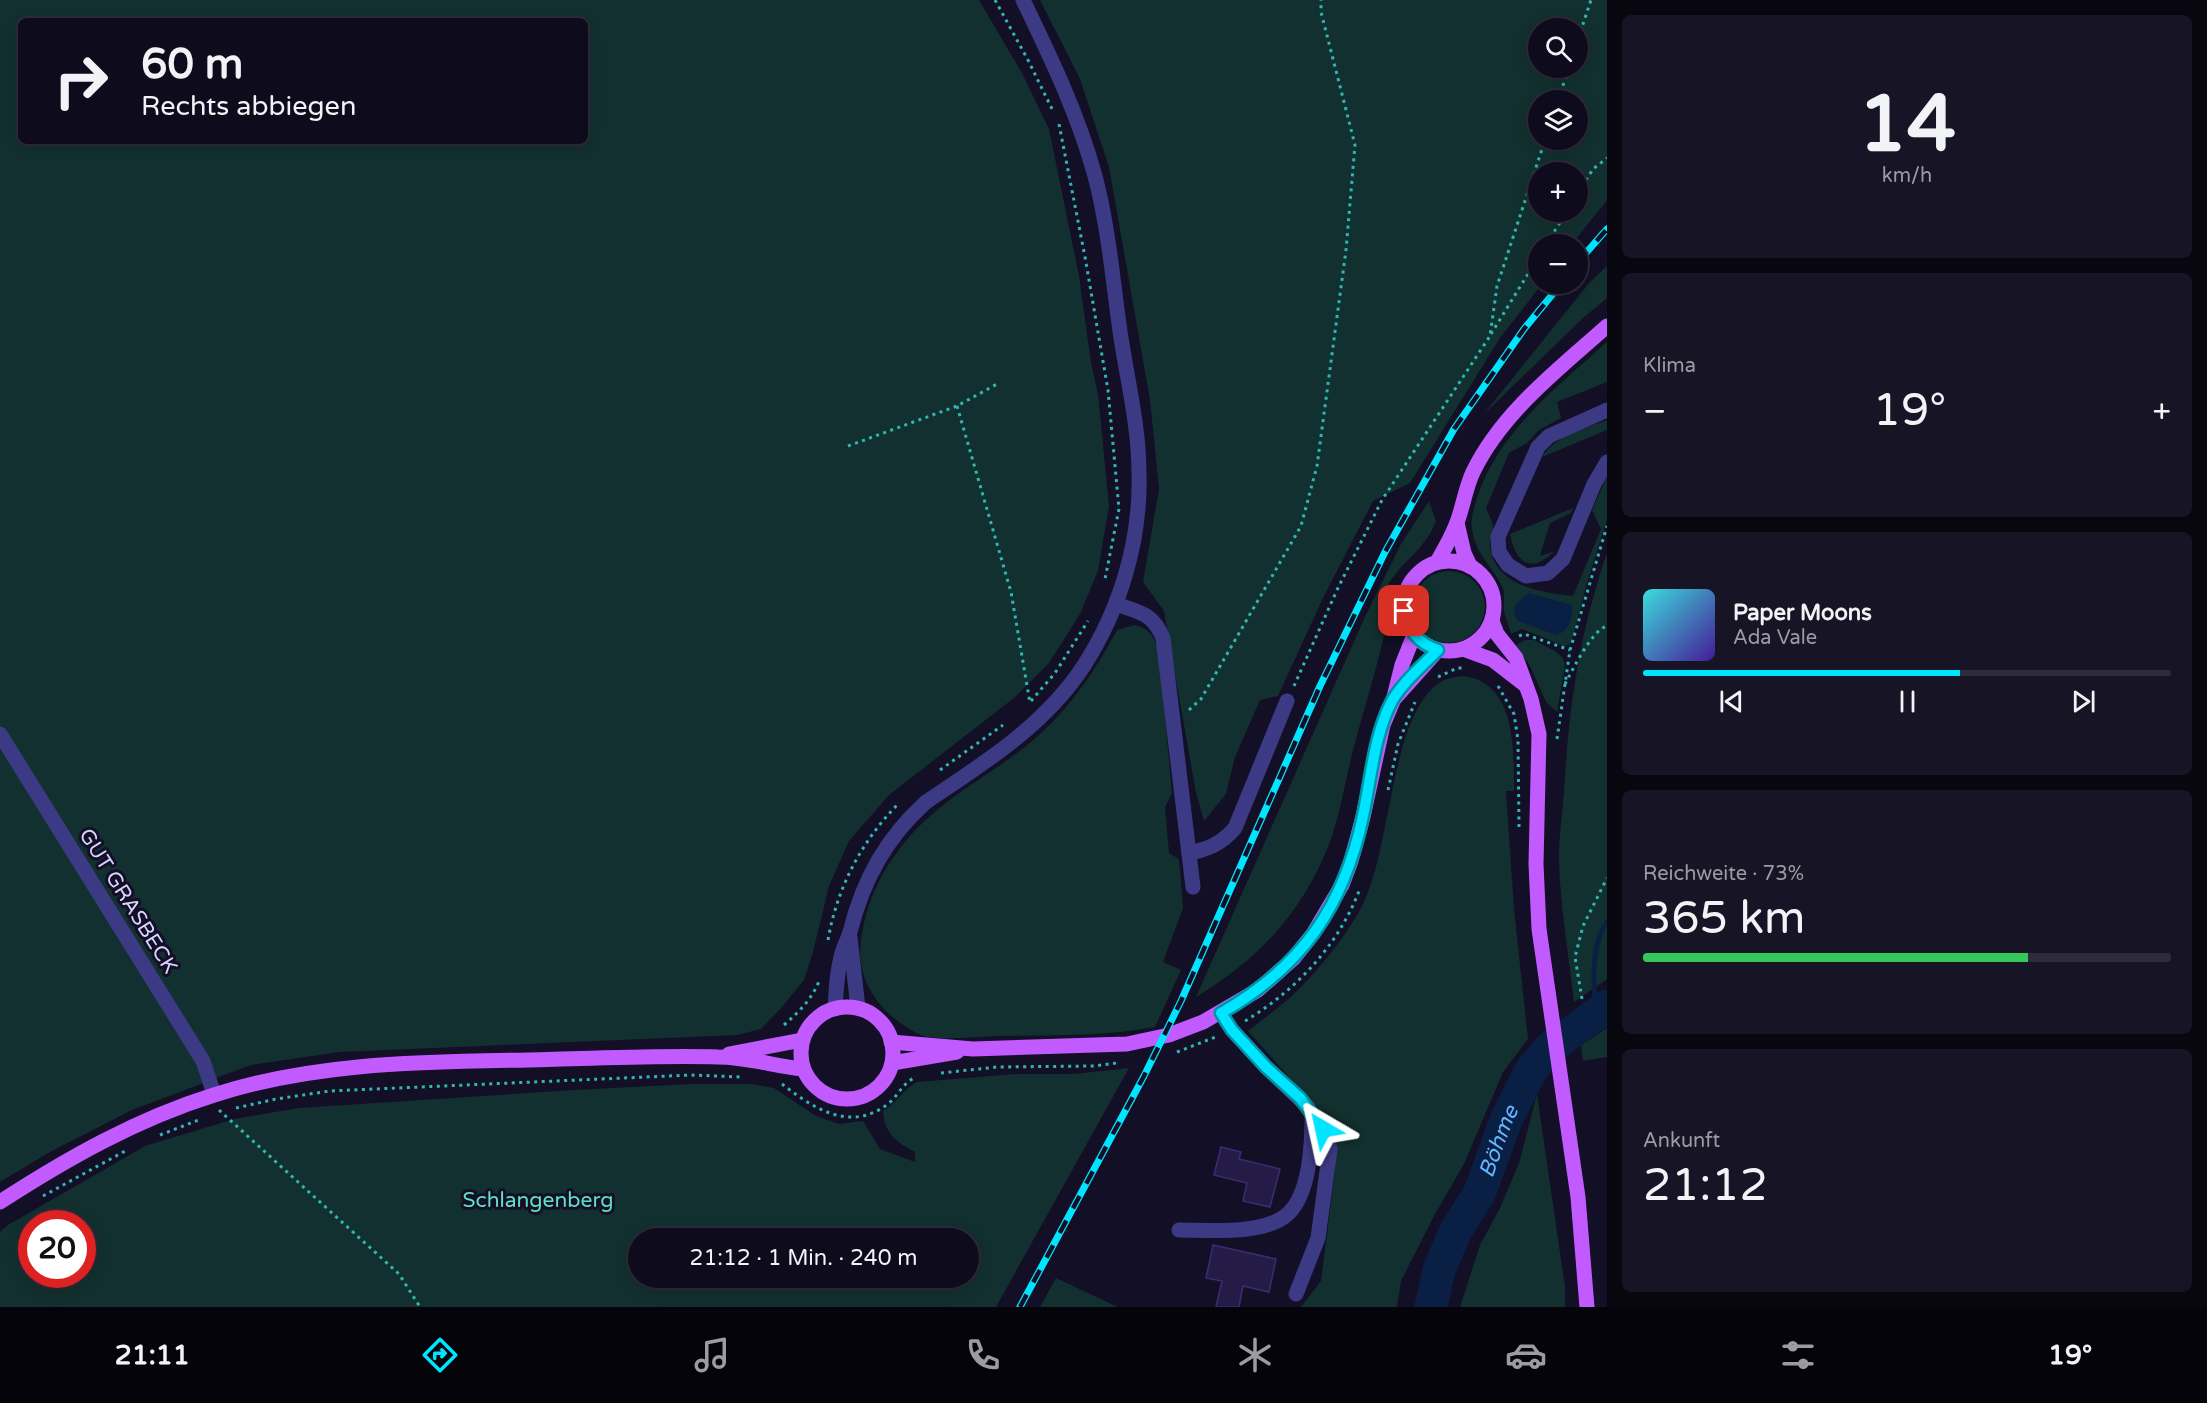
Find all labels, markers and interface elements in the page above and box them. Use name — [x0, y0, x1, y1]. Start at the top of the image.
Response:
map controls — [1528, 18, 1588, 294]
button: search — [1528, 18, 1588, 78]
text: 60 m — [141, 39, 243, 90]
icon: right — [42, 42, 120, 120]
text: 14 — [1858, 78, 1956, 172]
text: Rechts abbiegen — [141, 90, 356, 123]
button: layers — [1528, 90, 1588, 150]
button: + — [1528, 162, 1588, 222]
text: km/h — [1882, 164, 1932, 188]
button: − — [1528, 234, 1588, 294]
text: Klima — [1643, 354, 1696, 378]
text: 19° — [1873, 384, 1946, 438]
text: − — [1643, 392, 1667, 431]
text: + — [2152, 392, 2171, 431]
pin — [1378, 585, 1429, 636]
icon: arrive — [1387, 594, 1420, 627]
text: Paper Moons — [1733, 600, 1872, 626]
text: Ada Vale — [1733, 626, 1817, 650]
icon: previous — [1715, 685, 1748, 718]
icon: pause — [1891, 685, 1924, 718]
icon: next — [2067, 685, 2100, 718]
street label: GUT GRASBECK — [73, 824, 183, 978]
text: Reichweite · 73% — [1643, 862, 1804, 886]
text: 365 km — [1643, 892, 1805, 946]
position arrow — [1291, 1097, 1355, 1161]
water label: Böhme — [1473, 1100, 1525, 1181]
text: Ankunft — [1643, 1129, 1720, 1153]
text: 21:12 — [1643, 1159, 1768, 1213]
park label: Schlangenberg — [463, 1188, 613, 1213]
speed limit sign: 20 — [18, 1210, 96, 1288]
text: 21:12 · 1 Min. · 240 m — [690, 1245, 917, 1271]
icon: directions — [419, 1334, 461, 1376]
icon: music — [691, 1334, 733, 1376]
icon: phone — [962, 1334, 1004, 1376]
icon: climate — [1234, 1334, 1276, 1376]
icon: car — [1505, 1334, 1547, 1376]
icon: filters — [1777, 1334, 1819, 1376]
text: 21:11 — [115, 1339, 190, 1372]
text: 19° — [2048, 1339, 2092, 1372]

